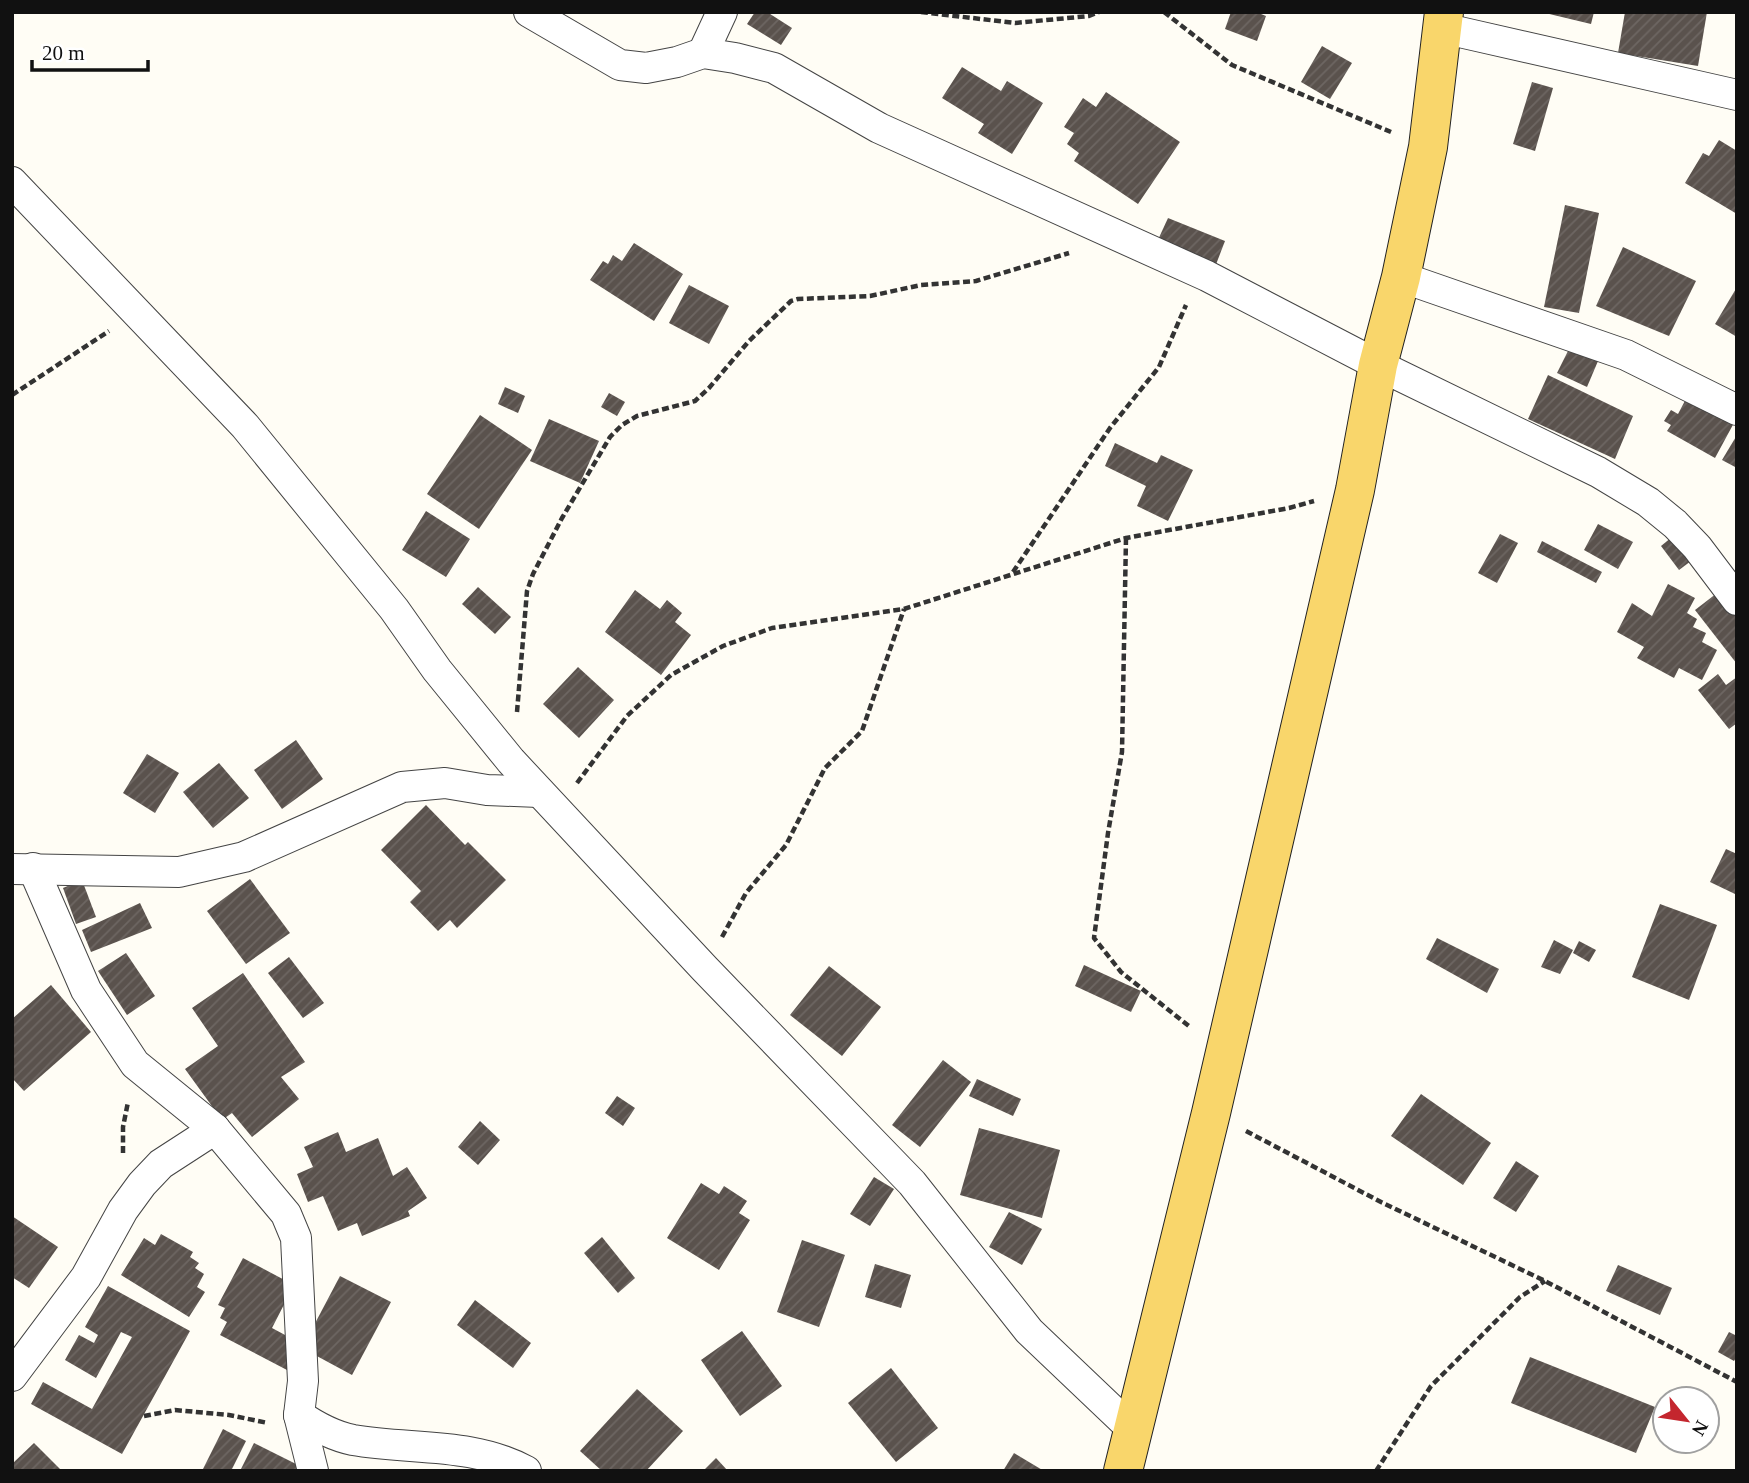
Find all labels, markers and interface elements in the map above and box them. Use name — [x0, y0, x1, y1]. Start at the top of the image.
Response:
scale bar — [32, 28, 147, 72]
text: 20 m — [42, 41, 85, 65]
north arrow — [1651, 1385, 1721, 1455]
text: N — [1688, 1417, 1713, 1440]

